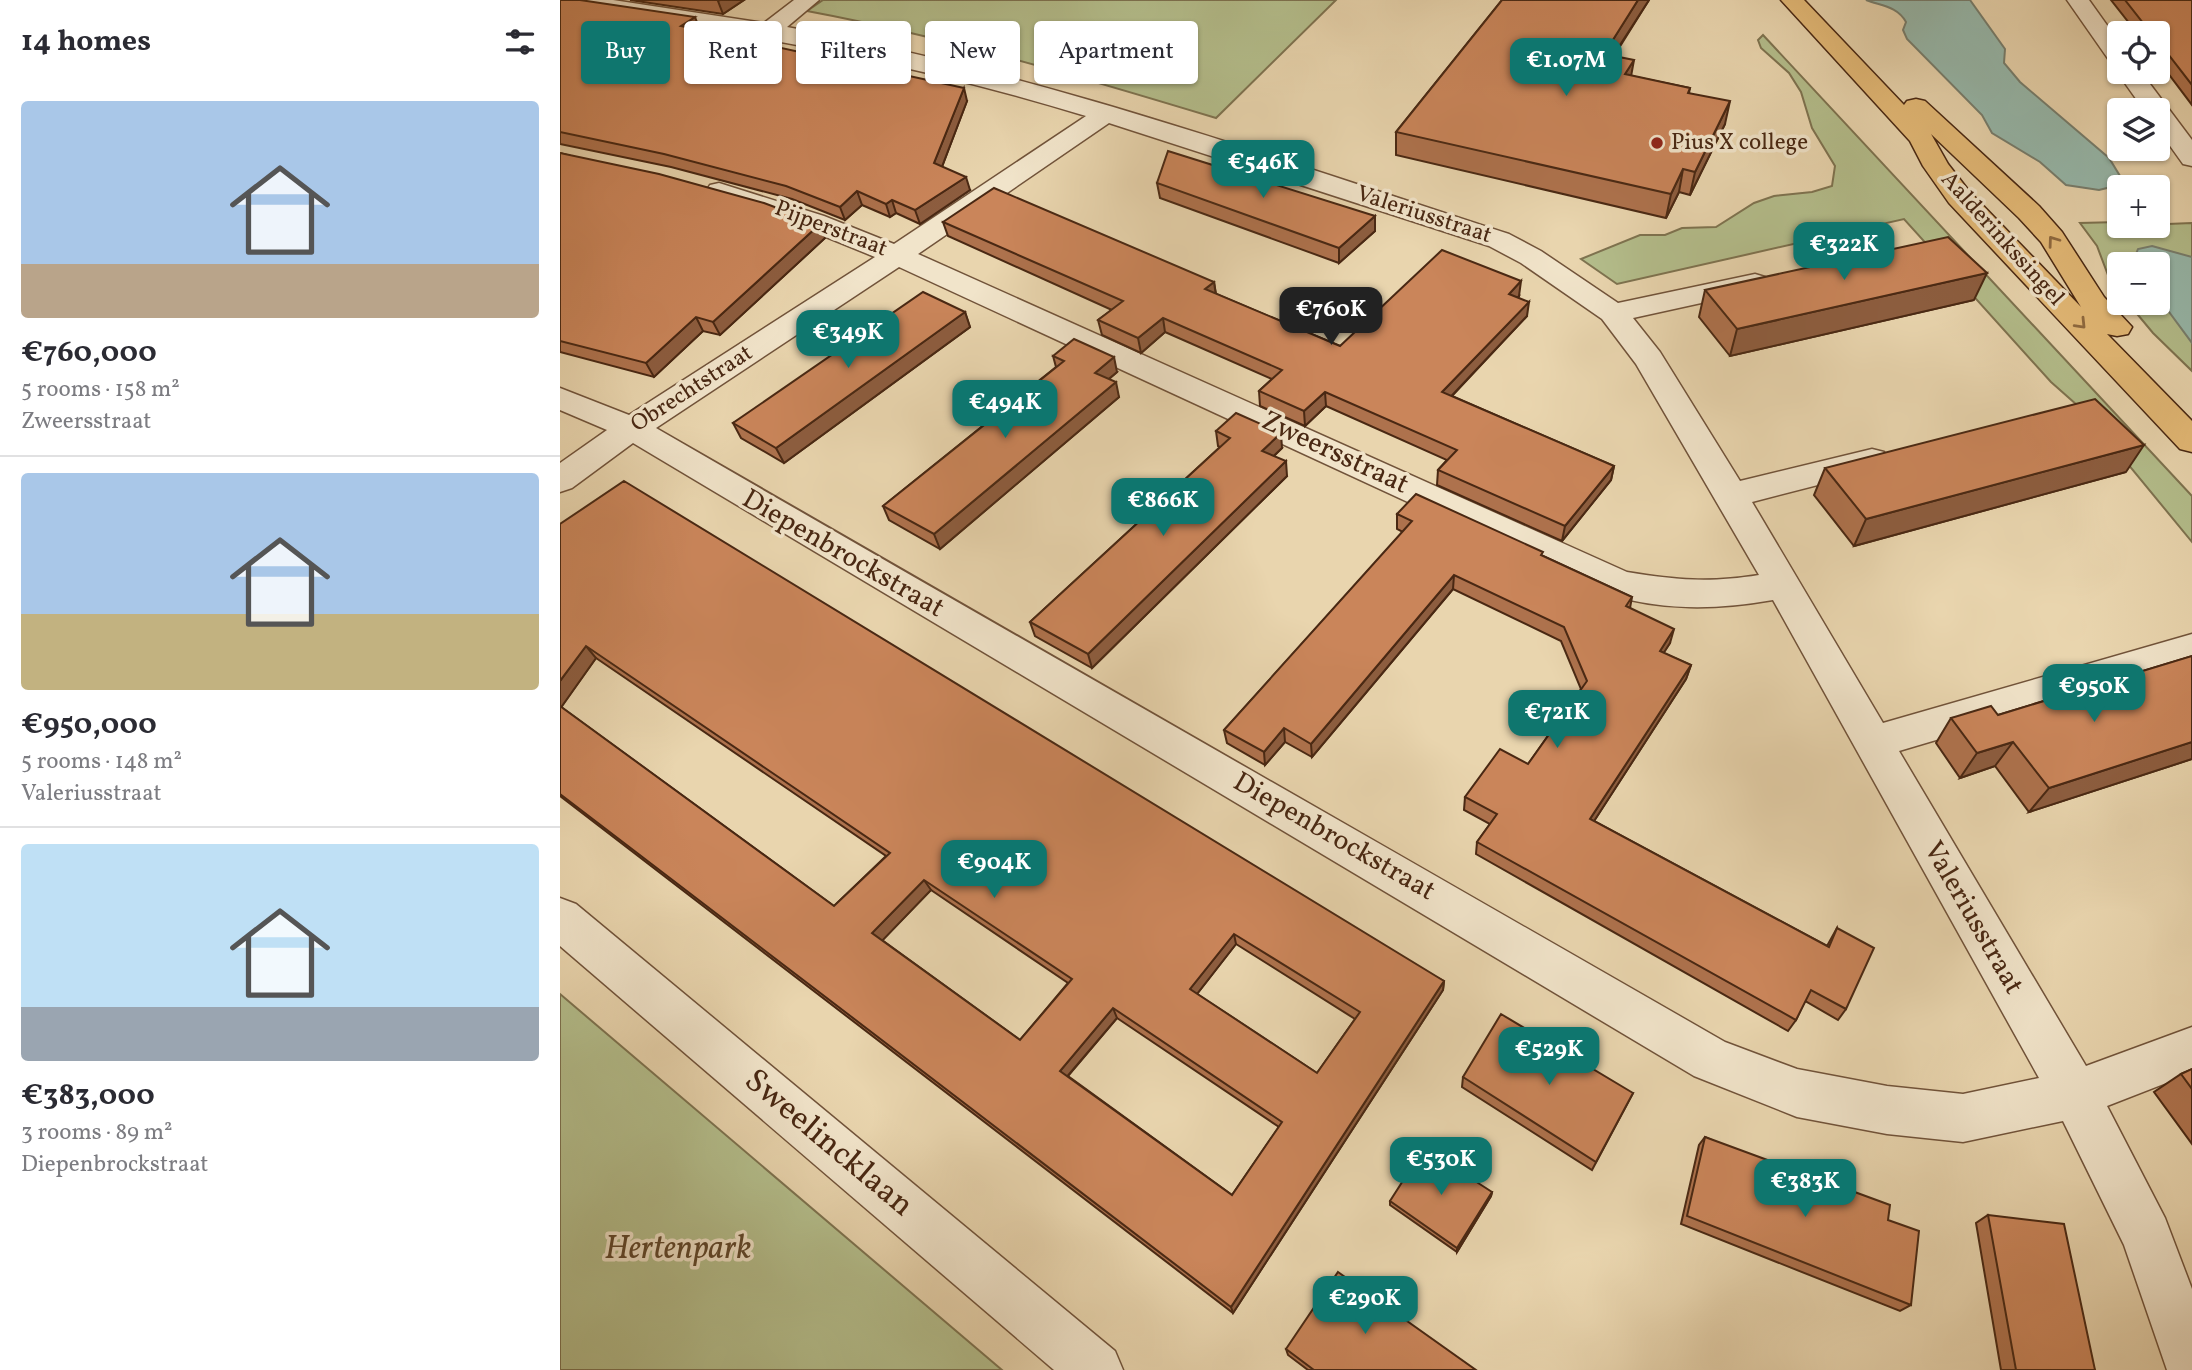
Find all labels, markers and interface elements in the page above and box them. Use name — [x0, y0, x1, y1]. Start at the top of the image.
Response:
text: 14 homes — [21, 21, 151, 63]
chip: Buy — [581, 21, 670, 84]
chip: Rent — [684, 21, 782, 84]
chip: Filters — [796, 21, 911, 84]
chip: New — [925, 21, 1020, 84]
chip: Apartment — [1034, 21, 1198, 84]
map controls — [2107, 21, 2170, 315]
button: locate — [2107, 21, 2170, 84]
icon: filters — [501, 23, 539, 61]
pin: €1.07M — [1509, 38, 1623, 98]
text: €1.07M — [1526, 45, 1606, 77]
button: layers — [2107, 98, 2170, 161]
place label: Pius X college — [1671, 127, 1808, 159]
marker: Pius X college — [1649, 135, 1665, 151]
pin: €546K — [1214, 140, 1312, 200]
icon: home — [217, 147, 343, 273]
text: €546K — [1227, 147, 1299, 179]
street label: Aalderinkssingel — [1933, 165, 2071, 313]
button: + — [2107, 175, 2170, 238]
street label: Valeriusstraat — [1352, 178, 1496, 252]
street label: Pijperstraat — [770, 193, 892, 265]
pin: €322K — [1795, 222, 1893, 282]
text: €322K — [1809, 229, 1879, 261]
one-way arrow — [2049, 236, 2061, 249]
button: − — [2107, 252, 2170, 315]
pin: €760K — [1282, 288, 1380, 347]
text: €760K — [1295, 294, 1367, 326]
pin: €349K — [799, 310, 897, 370]
one-way arrow — [2072, 316, 2085, 329]
text: €349K — [812, 317, 884, 349]
text: €760,000 — [21, 332, 157, 374]
street label: Obrechtstraat — [625, 338, 759, 440]
text: 5 rooms · 158 m² — [21, 374, 180, 406]
pin: €494K — [956, 380, 1054, 440]
text: €494K — [968, 387, 1042, 419]
street label: Zweersstraat — [1255, 402, 1415, 504]
text: Zweersstraat — [21, 406, 151, 438]
pin: €866K — [1114, 478, 1212, 538]
street label: Diepenbrockstraat — [735, 480, 951, 628]
text: €866K — [1127, 485, 1199, 517]
icon: home — [217, 519, 343, 645]
pin: €950K — [2045, 664, 2143, 724]
text: €950K — [2058, 671, 2130, 703]
pin: €721K — [1508, 690, 1606, 750]
text: €721K — [1524, 697, 1590, 729]
text: €950,000 — [21, 704, 157, 746]
text: 5 rooms · 148 m² — [21, 746, 182, 778]
street label: Diepenbrockstraat — [1226, 763, 1442, 911]
text: Valeriusstraat — [21, 778, 162, 810]
street label: Valeriusstraat — [1913, 834, 2033, 1002]
pin: €904K — [945, 841, 1043, 900]
text: €904K — [957, 847, 1031, 879]
icon: home — [217, 890, 343, 1016]
pin: €529K — [1500, 1028, 1598, 1087]
text: €529K — [1514, 1034, 1584, 1066]
street label: Sweelincklaan — [733, 1059, 923, 1229]
text: €383,000 — [21, 1075, 155, 1117]
text: 3 rooms · 89 m² — [21, 1117, 173, 1149]
pin: €530K — [1392, 1138, 1490, 1197]
text: €530K — [1406, 1144, 1476, 1176]
text: Diepenbrockstraat — [21, 1149, 208, 1181]
pin: €383K — [1756, 1160, 1854, 1219]
text: €383K — [1770, 1166, 1840, 1198]
park label: Hertenpark — [604, 1227, 752, 1273]
pin: €290K — [1316, 1276, 1414, 1336]
text: €290K — [1329, 1283, 1401, 1315]

